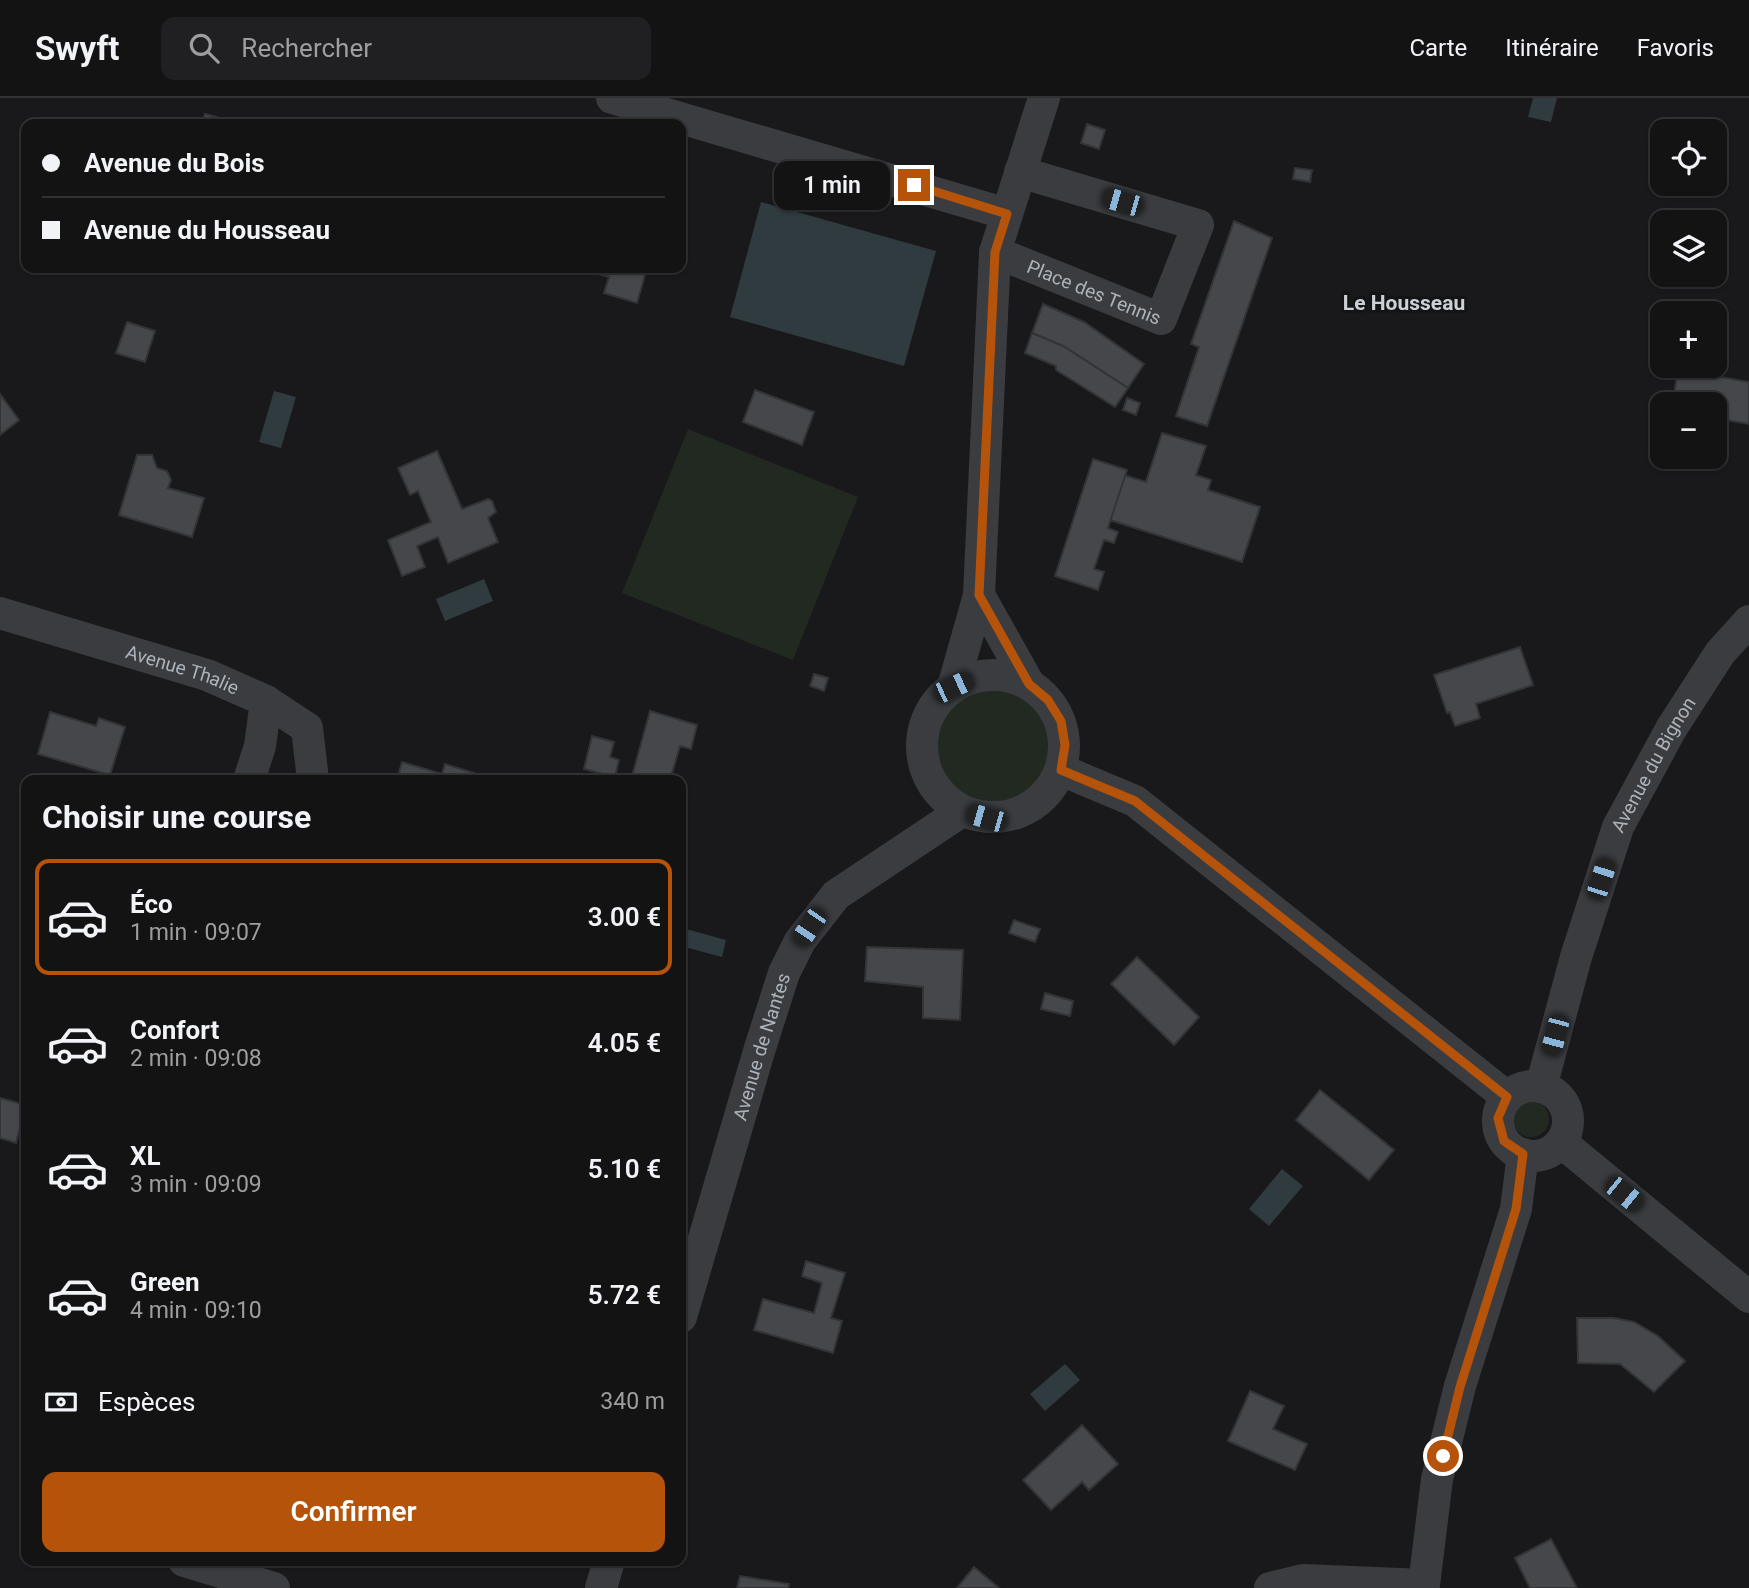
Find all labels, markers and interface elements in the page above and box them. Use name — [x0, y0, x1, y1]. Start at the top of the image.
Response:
search box — [161, 17, 651, 80]
text: Swyft — [35, 29, 119, 68]
icon: search — [185, 29, 223, 67]
text: Rechercher — [241, 33, 372, 63]
text: Carte — [1409, 34, 1467, 62]
text: Itinéraire — [1505, 34, 1599, 62]
text: Favoris — [1637, 34, 1714, 62]
map controls — [1650, 119, 1727, 469]
button: locate — [1650, 119, 1727, 196]
text: Avenue du Bois — [84, 148, 265, 178]
callout: 1 min — [774, 160, 890, 210]
route end — [898, 169, 930, 201]
text: 1 min — [803, 172, 861, 199]
car — [1099, 186, 1146, 218]
button: layers — [1650, 210, 1727, 287]
text: Avenue du Housseau — [84, 215, 330, 245]
street label: Place des Tennis — [1024, 255, 1164, 330]
district label: Le Housseau — [1343, 291, 1465, 315]
button: + — [1650, 301, 1727, 378]
button: − — [1650, 392, 1727, 469]
street label: Avenue Thalie — [123, 640, 242, 700]
car — [930, 669, 977, 705]
street label: Avenue du Bignon — [1606, 693, 1701, 836]
text: Choisir une course — [42, 798, 311, 836]
car — [963, 802, 1010, 834]
car — [1585, 856, 1618, 902]
icon: car — [46, 886, 109, 949]
text: Éco — [130, 889, 173, 919]
text: 3.00 € — [588, 902, 661, 932]
car — [789, 904, 830, 950]
text: 1 min · 09:07 — [130, 919, 262, 946]
street label: Avenue de Nantes — [728, 970, 795, 1123]
icon: car — [46, 1012, 109, 1075]
car — [1540, 1012, 1571, 1058]
text: Confort — [130, 1015, 219, 1045]
text: 4.05 € — [588, 1028, 661, 1058]
text: 2 min · 09:08 — [130, 1045, 262, 1072]
icon: car — [46, 1138, 109, 1201]
text: XL — [130, 1141, 161, 1171]
text: 5.10 € — [588, 1154, 661, 1184]
text: 3 min · 09:09 — [130, 1171, 262, 1198]
car — [1602, 1173, 1647, 1215]
icon: car — [46, 1264, 109, 1327]
text: Green — [130, 1267, 200, 1297]
text: 5.72 € — [588, 1280, 661, 1310]
text: 4 min · 09:10 — [130, 1297, 262, 1324]
icon: cash — [42, 1383, 80, 1421]
text: Espèces — [98, 1387, 195, 1417]
text: 340 m — [600, 1388, 665, 1415]
route start — [1427, 1440, 1459, 1472]
button: Confirmer — [42, 1472, 665, 1552]

